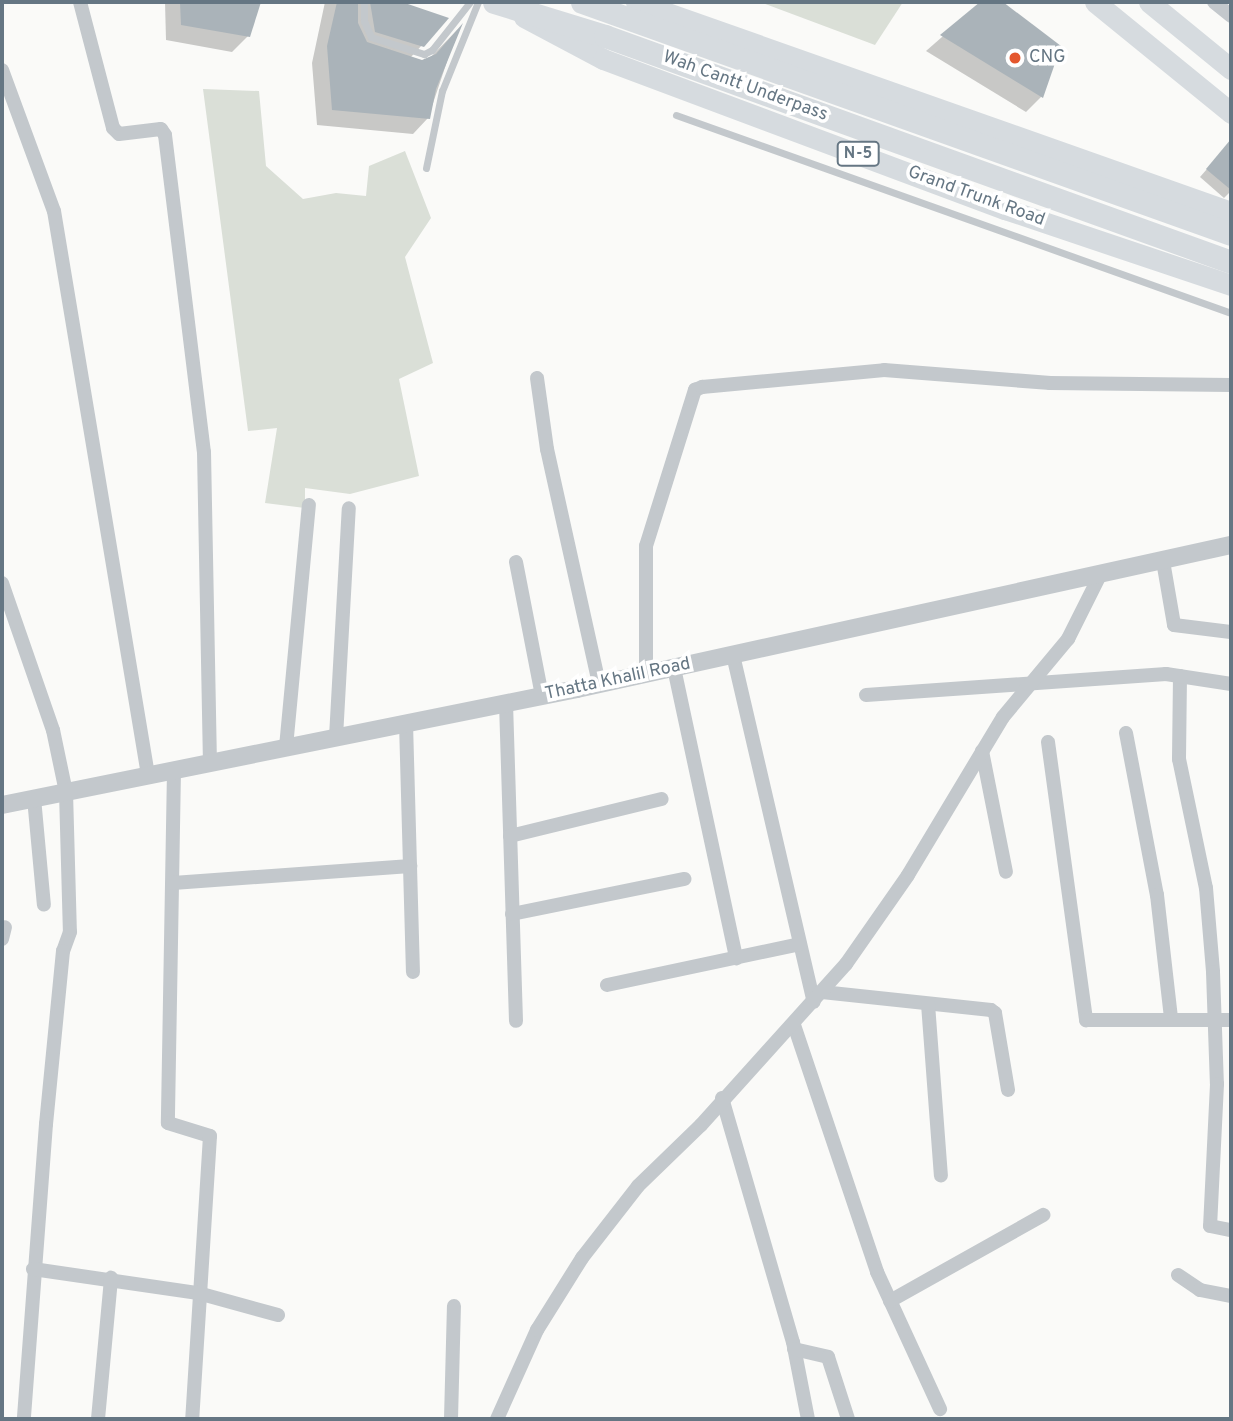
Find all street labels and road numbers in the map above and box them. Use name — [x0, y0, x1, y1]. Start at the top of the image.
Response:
street label: Wah Cantt Underpass — [660, 47, 830, 127]
road number: N-5 — [835, 142, 881, 166]
street label: Grand Trunk Road — [904, 162, 1048, 232]
street label: Thatta Khalil Road — [543, 654, 693, 706]

